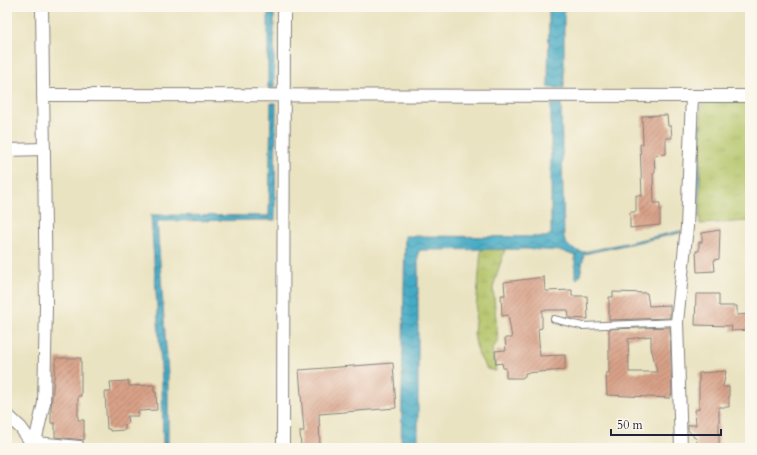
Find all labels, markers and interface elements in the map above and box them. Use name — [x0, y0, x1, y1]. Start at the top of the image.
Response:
scale bar — [611, 411, 721, 437]
text: 50 m — [617, 417, 644, 433]

